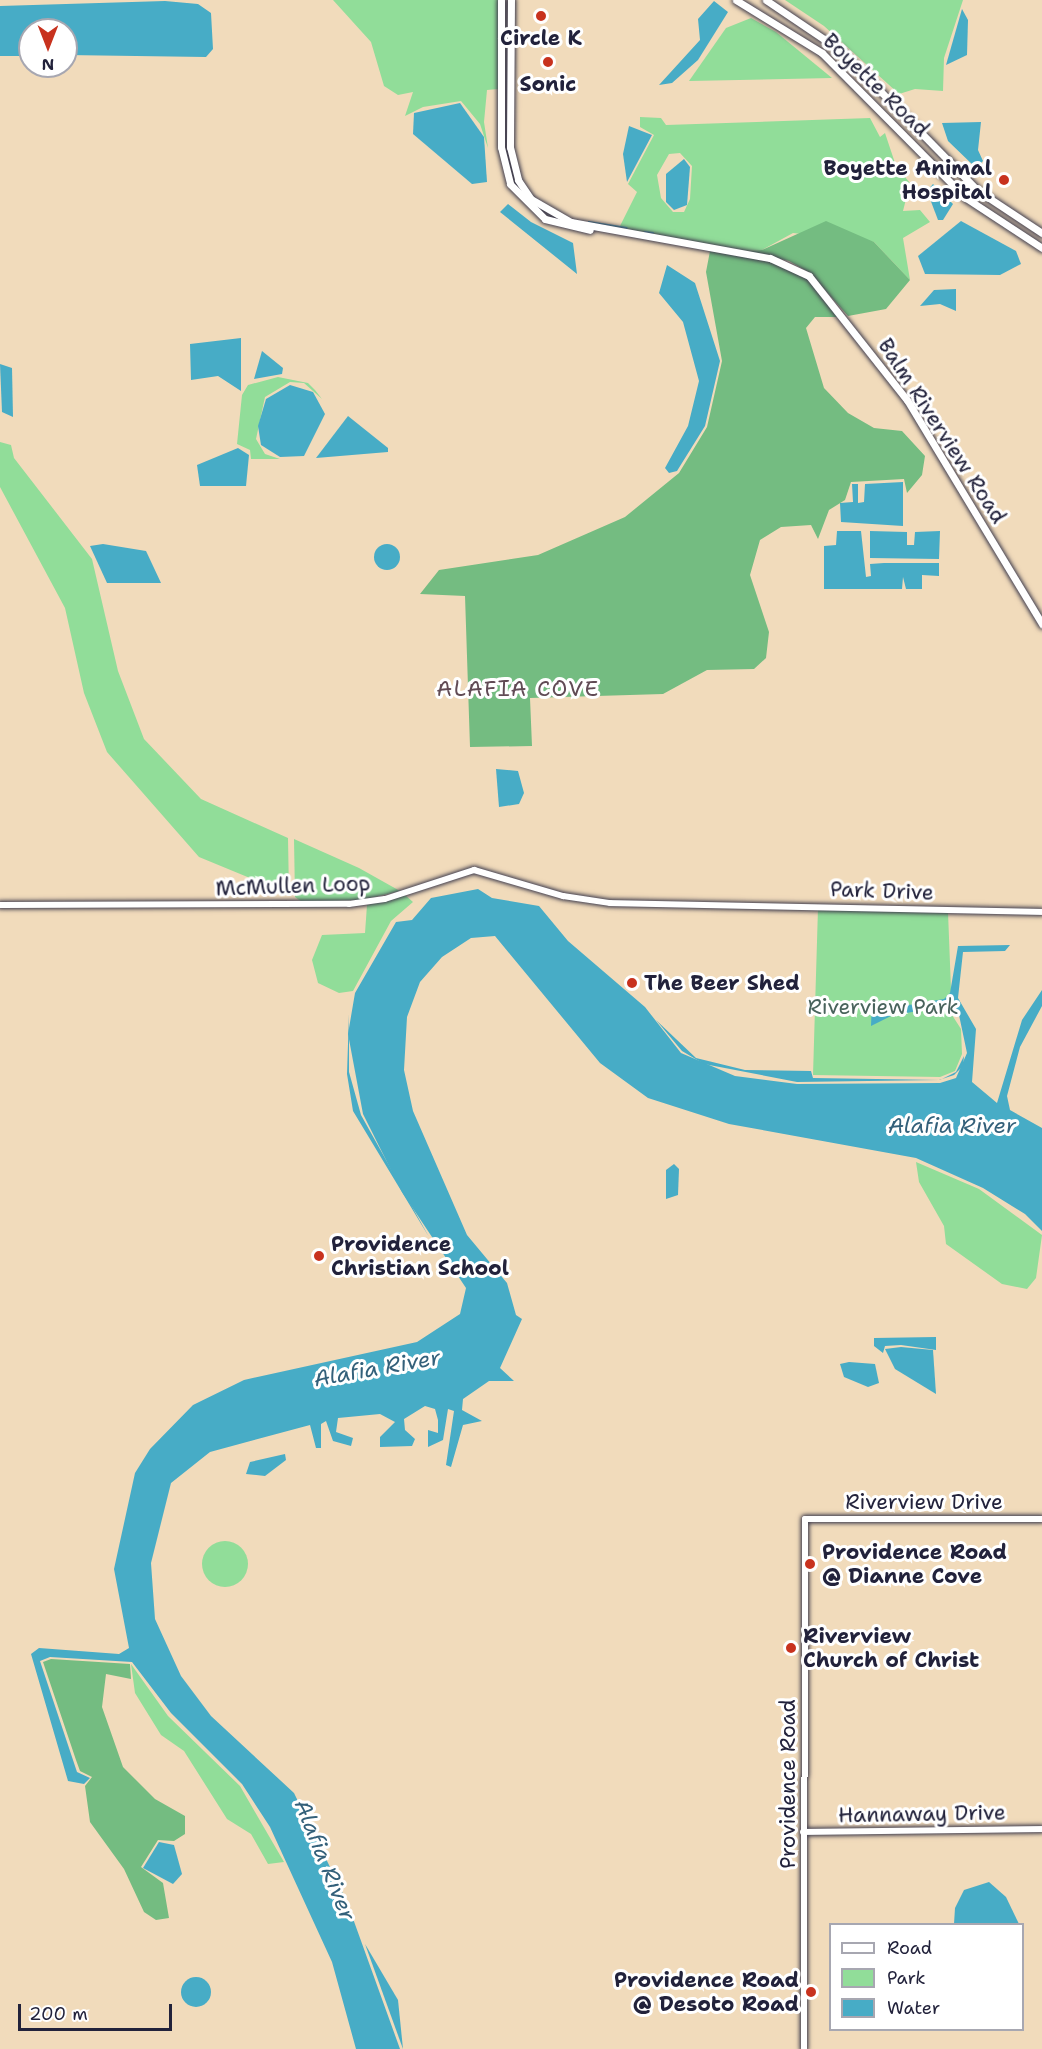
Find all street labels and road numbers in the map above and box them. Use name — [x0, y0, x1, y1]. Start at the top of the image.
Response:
street label: Boyette Road — [818, 28, 934, 142]
street label: Balm Riverview Road — [873, 334, 1011, 528]
street label: McMullen Loop — [215, 871, 371, 901]
street label: Park Drive — [830, 877, 934, 905]
street label: Riverview Drive — [845, 1489, 1003, 1515]
street label: Providence Road — [775, 1699, 801, 1869]
street label: Hannaway Drive — [838, 1800, 1006, 1828]

